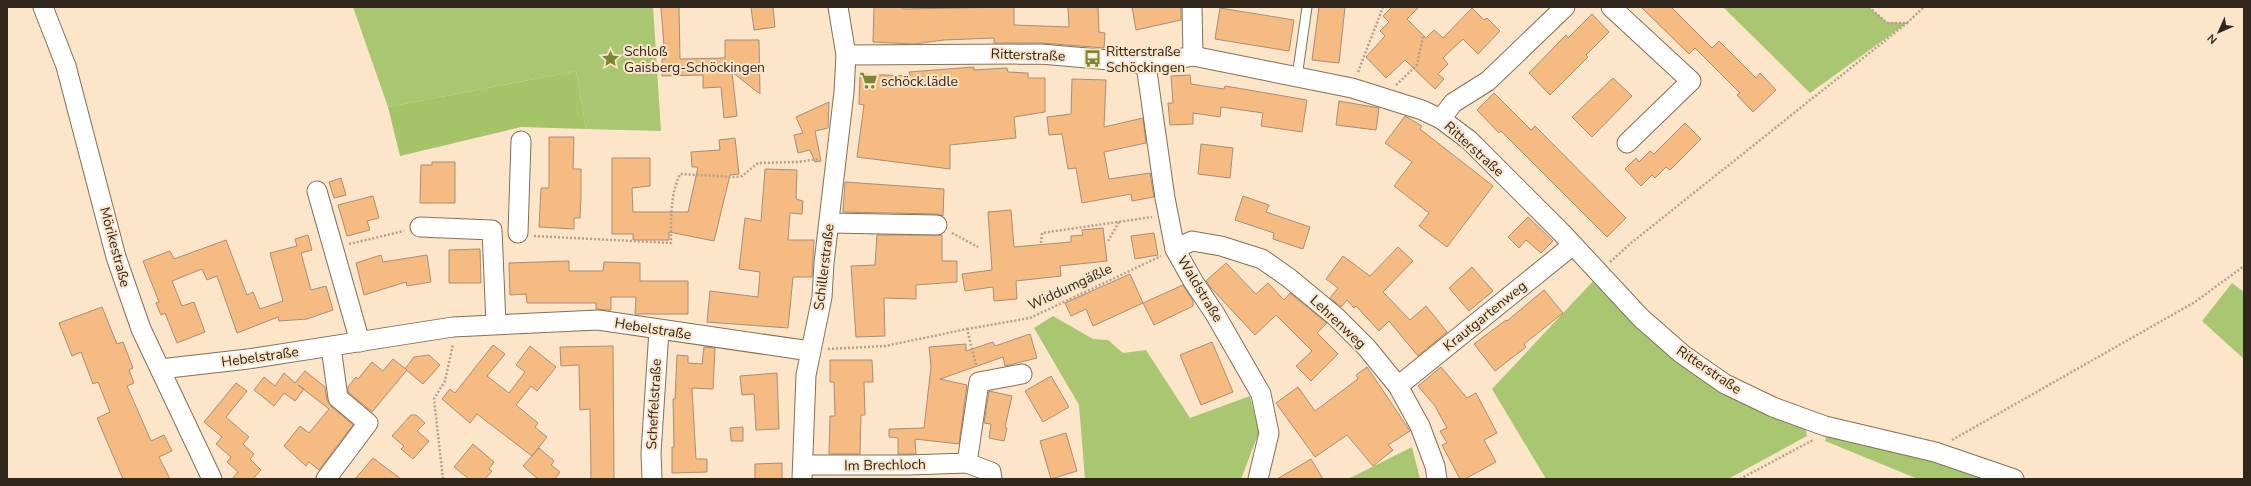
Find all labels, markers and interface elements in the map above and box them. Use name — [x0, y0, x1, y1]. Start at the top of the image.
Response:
north arrow — [2199, 12, 2239, 52]
text: N — [2204, 31, 2220, 47]
place label: Schloß Gaisberg-Schöckingen — [624, 42, 765, 77]
place label: Ritterstraße Schöckingen — [1106, 42, 1185, 77]
street label: Ritterstraße — [990, 44, 1066, 66]
place icon: Schloß Gaisberg-Schöckingen — [601, 49, 621, 69]
bus stop icon: Ritterstraße Schöckingen — [1083, 49, 1103, 69]
supermarket icon: schöck.lädle — [858, 71, 878, 91]
place label: schöck.lädle — [881, 72, 958, 91]
street label: Ritterstraße — [1440, 117, 1508, 181]
street label: Mörikestraße — [95, 205, 135, 289]
street label: Schillerstraße — [809, 223, 839, 311]
street label: Waldstraße — [1173, 252, 1227, 326]
street label: Widdumgäßle — [1025, 259, 1115, 315]
street label: Krautgartenweg — [1439, 276, 1531, 356]
street label: Lehrenweg — [1306, 291, 1370, 353]
street label: Hebelstraße — [613, 314, 693, 344]
street label: Ritterstraße — [1673, 341, 1745, 399]
street label: Hebelstraße — [220, 342, 300, 372]
street label: Scheffelstraße — [642, 358, 666, 450]
street label: Im Brechloch — [844, 455, 926, 475]

